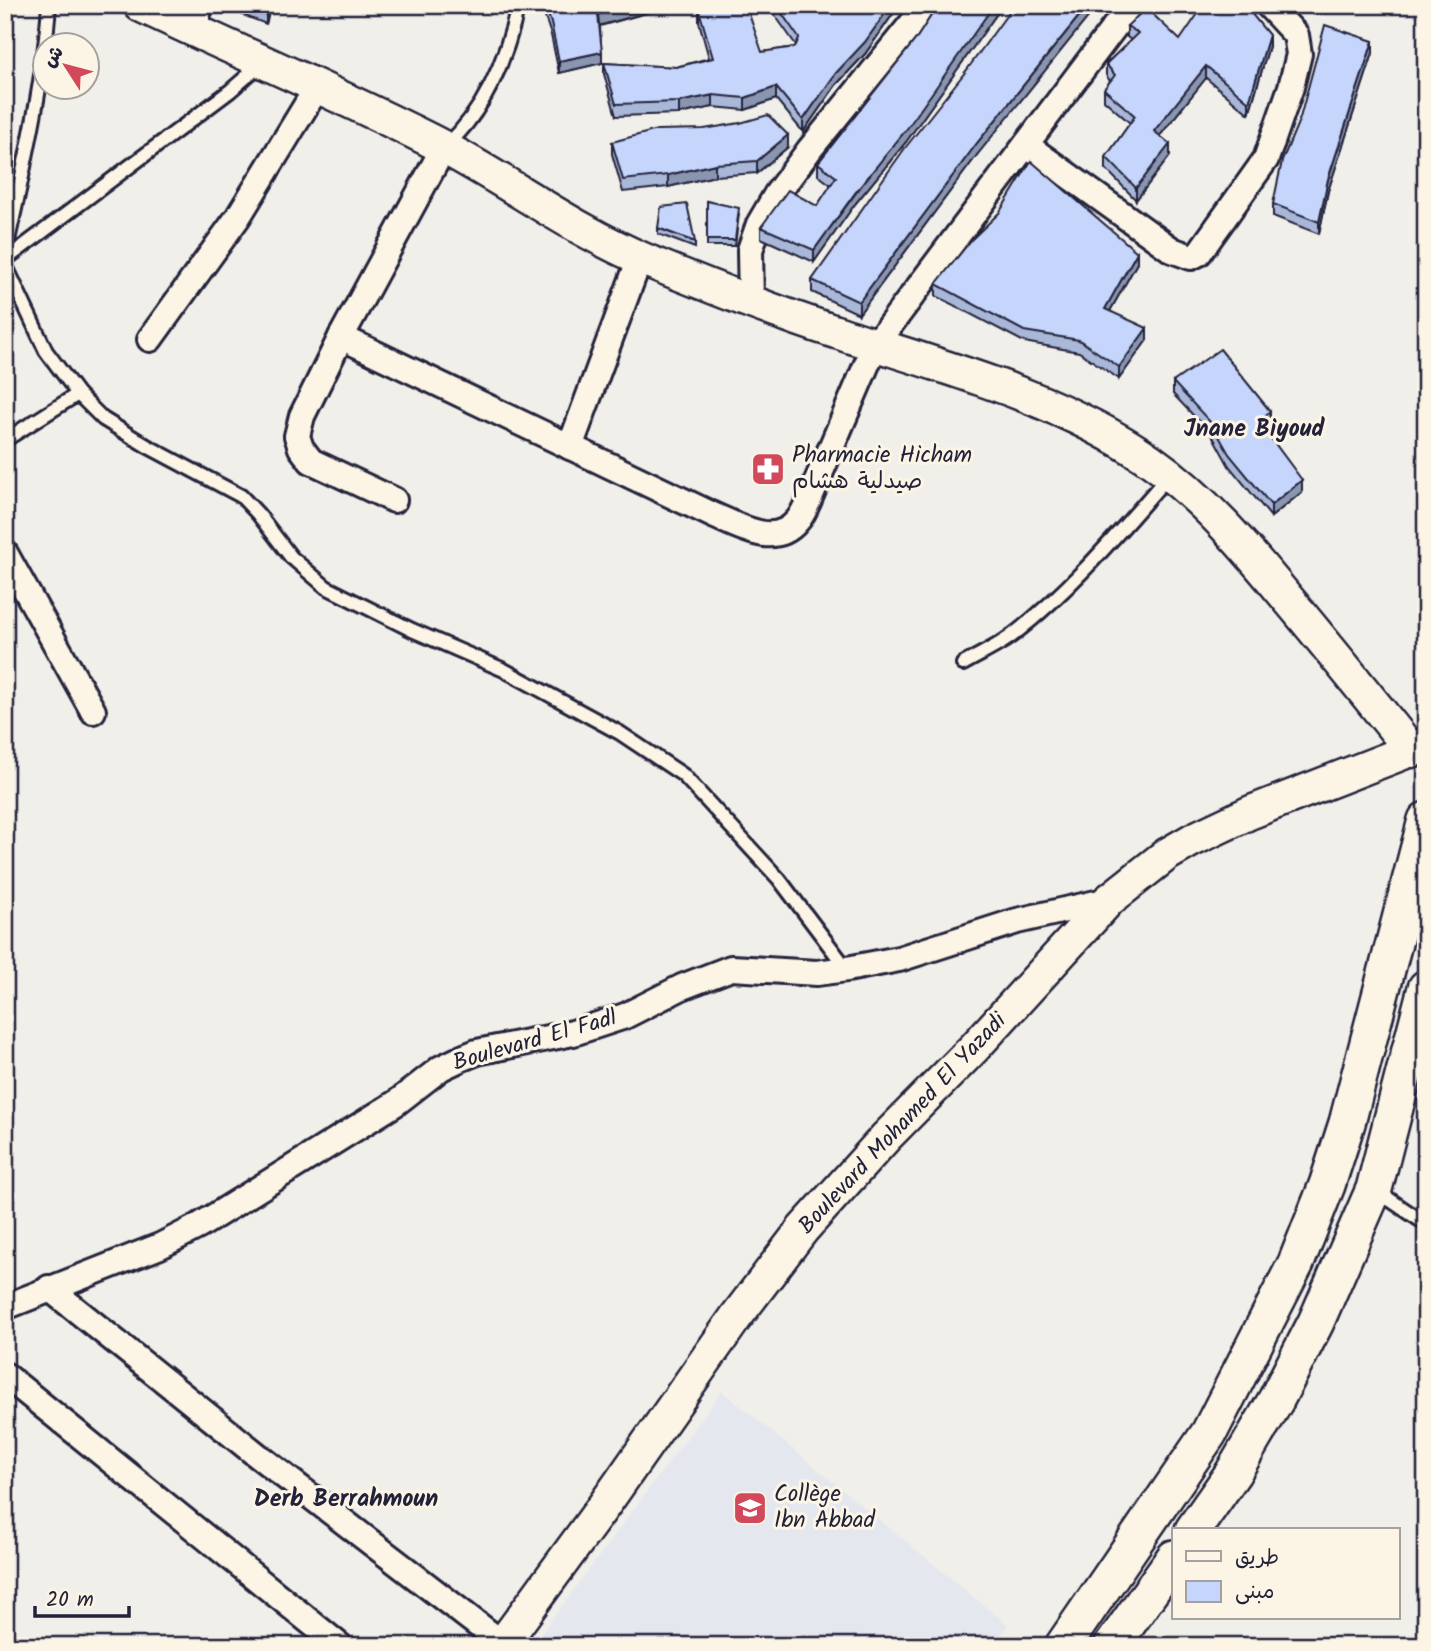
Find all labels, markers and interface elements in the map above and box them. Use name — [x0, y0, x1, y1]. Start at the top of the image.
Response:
north arrow — [32, 32, 102, 102]
text: ش — [36, 40, 72, 74]
district label: Jnane Biyoud — [1184, 410, 1325, 449]
place label: Pharmacie Hicham صيدلية هشام — [792, 438, 972, 500]
pharmacy icon: Pharmacie Hicham صيدلية هشام — [749, 450, 787, 488]
street label: Boulevard El Fadl — [449, 1000, 622, 1082]
street label: Boulevard Mohamed El Yazadi — [790, 1004, 1017, 1243]
place label: Collège Ibn Abbad — [774, 1477, 876, 1539]
district label: Derb Berrahmoun — [254, 1480, 438, 1519]
school or university icon: Collège Ibn Abbad — [731, 1489, 769, 1527]
legend — [1172, 1528, 1400, 1620]
text: طريق — [1235, 1542, 1279, 1575]
scale bar — [35, 1574, 130, 1618]
text: مبنى — [1235, 1576, 1274, 1609]
text: 20 m — [46, 1584, 94, 1617]

